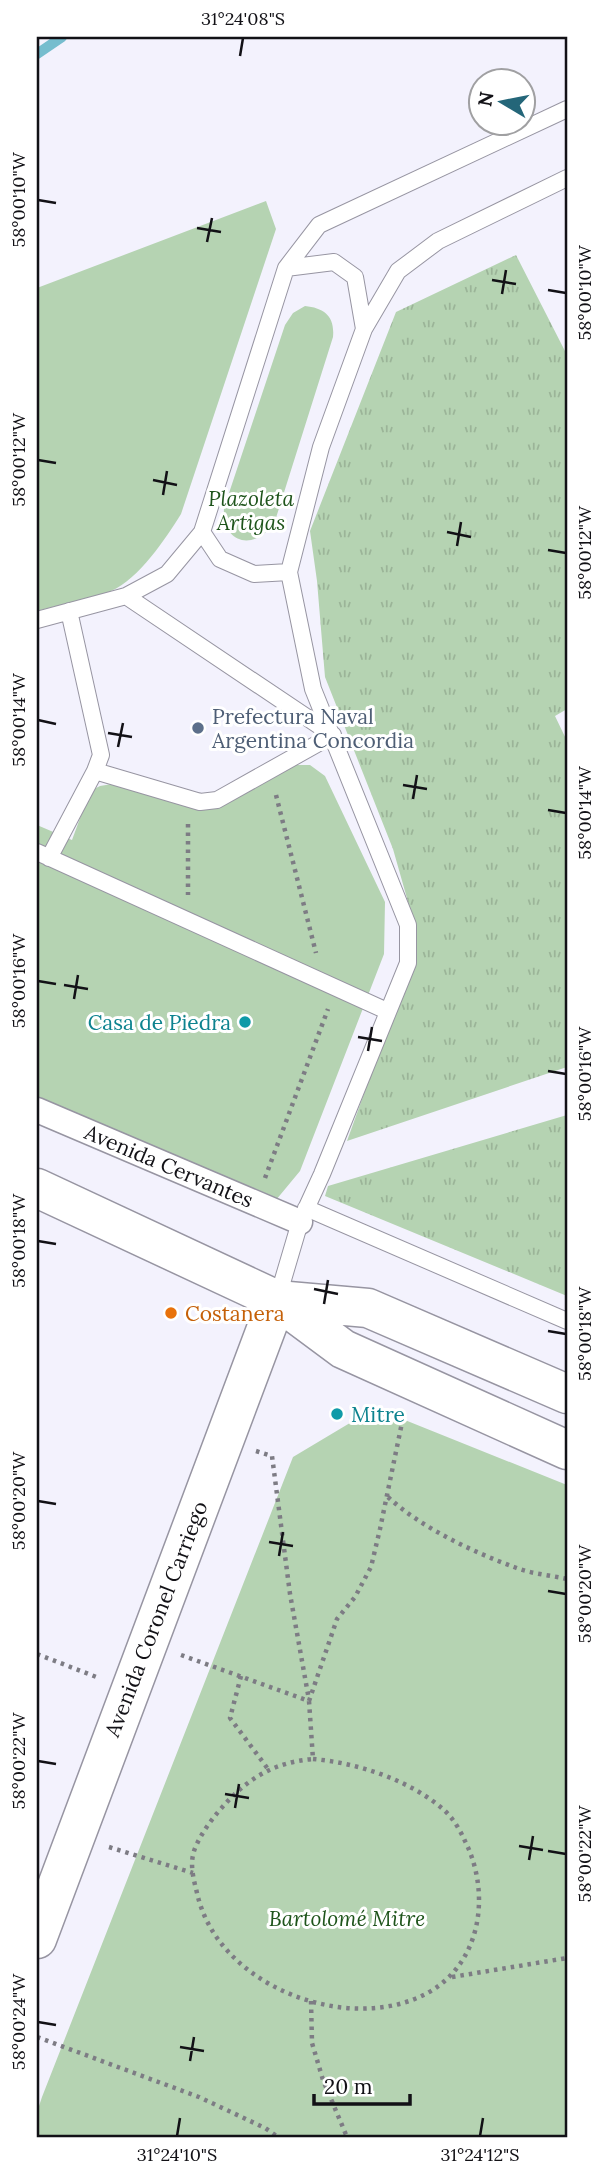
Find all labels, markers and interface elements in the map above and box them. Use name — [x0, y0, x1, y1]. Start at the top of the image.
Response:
text: 31°24'08"S — [201, 7, 285, 30]
north arrow — [468, 66, 538, 136]
text: N — [472, 89, 498, 108]
text: 58°00'10"W — [7, 151, 30, 248]
text: 58°00'10"W — [573, 244, 596, 341]
text: 58°00'12"W — [7, 412, 30, 507]
park label: Plazoleta Artigas — [208, 485, 294, 536]
text: 58°00'12"W — [573, 505, 596, 600]
text: 58°00'14"W — [7, 672, 30, 767]
place label: Prefectura Naval Argentina Concordia — [211, 703, 414, 754]
marker: Prefectura Naval Argentina Concordia — [190, 720, 206, 736]
text: 58°00'14"W — [573, 765, 596, 860]
text: 58°00'16"W — [7, 933, 30, 1028]
place label: Casa de Piedra — [88, 1009, 231, 1036]
marker: Casa de Piedra — [237, 1014, 253, 1030]
text: 58°00'16"W — [573, 1026, 596, 1121]
street label: Avenida Cervantes — [80, 1118, 257, 1214]
text: 58°00'18"W — [7, 1193, 30, 1288]
text: 58°00'18"W — [573, 1286, 596, 1381]
place label: Costanera — [185, 1300, 285, 1327]
marker: Costanera — [163, 1305, 179, 1321]
place label: Mitre — [351, 1401, 405, 1428]
marker: Mitre — [329, 1406, 345, 1422]
text: 58°00'20"W — [7, 1451, 30, 1550]
street label: Avenida Coronel Carriego — [98, 1497, 213, 1742]
text: 58°00'20"W — [573, 1544, 596, 1643]
text: 58°00'22"W — [7, 1712, 30, 1809]
text: 58°00'22"W — [573, 1805, 596, 1902]
park label: Bartolomé Mitre — [269, 1905, 425, 1932]
text: 58°00'24"W — [7, 1973, 30, 2070]
scale bar — [314, 2062, 410, 2106]
text: 20 m — [324, 2073, 373, 2100]
text: 31°24'10"S — [137, 2143, 217, 2166]
text: 31°24'12"S — [440, 2143, 520, 2166]

